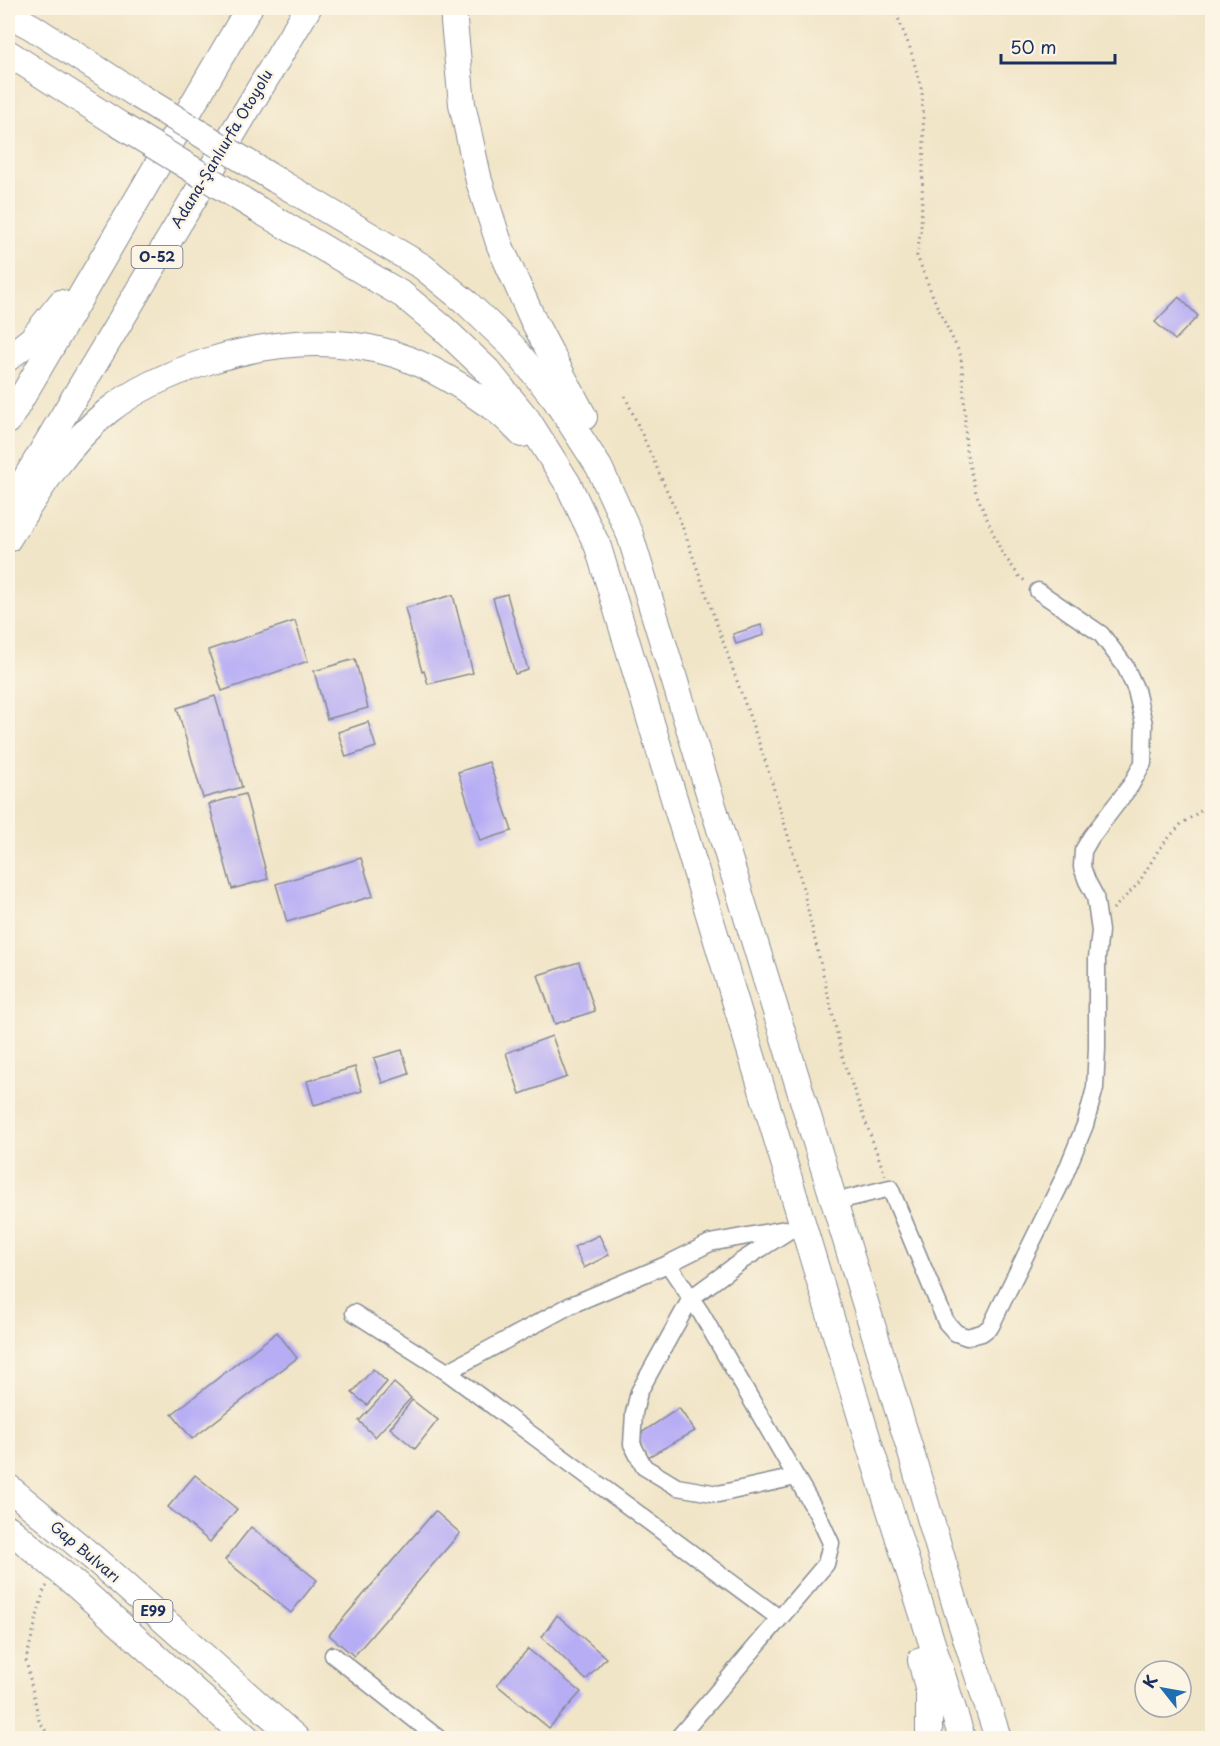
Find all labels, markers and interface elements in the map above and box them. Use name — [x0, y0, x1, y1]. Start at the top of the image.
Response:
scale bar — [1001, 27, 1115, 65]
text: 50 m — [1010, 33, 1057, 60]
street label: Adana-Şanlıurfa Otoyolu — [164, 64, 277, 232]
road number: O-52 — [132, 246, 182, 268]
street label: Gap Bulvarı — [46, 1514, 126, 1587]
road number: E99 — [134, 1600, 172, 1622]
north arrow — [1133, 1659, 1193, 1719]
text: K — [1136, 1669, 1163, 1692]

